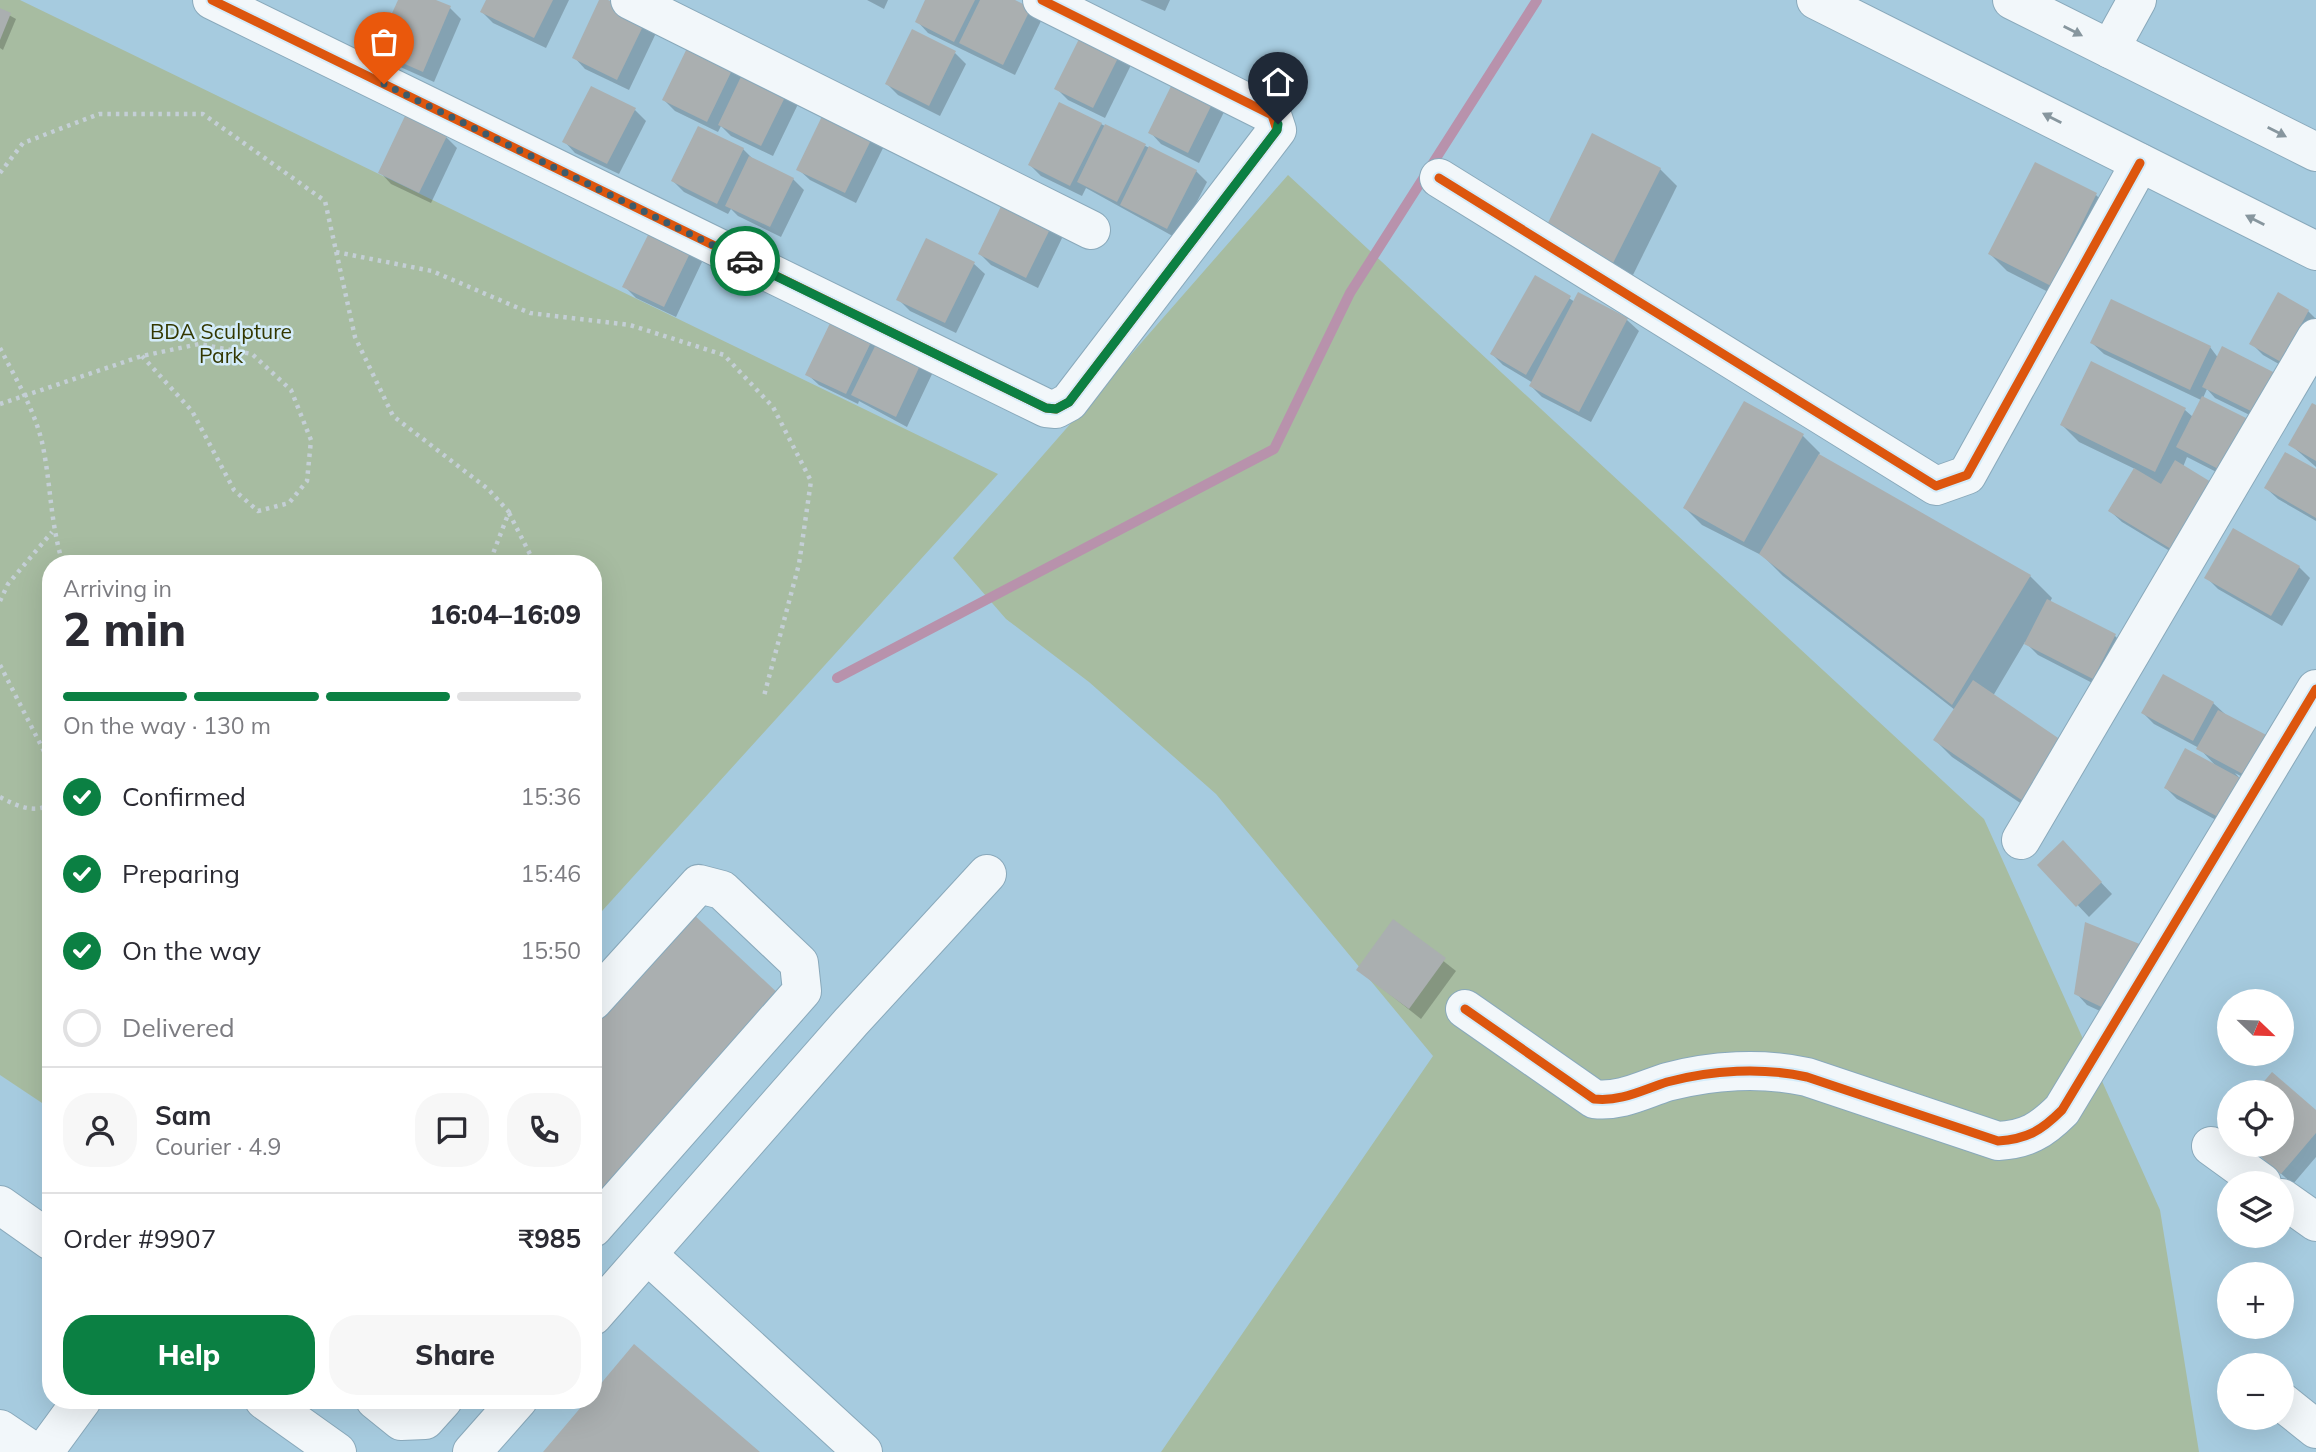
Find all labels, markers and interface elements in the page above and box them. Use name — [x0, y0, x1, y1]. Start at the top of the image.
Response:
pin — [354, 12.0, 414, 84]
icon: bag — [365, 23, 403, 61]
one-way arrow — [2063, 25, 2083, 36]
pin — [1248, 52, 1308, 124]
icon: home — [1259, 63, 1297, 101]
one-way arrow — [2042, 113, 2062, 124]
one-way arrow — [2267, 126, 2287, 138]
one-way arrow — [2245, 214, 2265, 225]
courier — [710, 226, 780, 296]
icon: car — [726, 242, 764, 280]
park label: BDA Sculpture Park — [150, 318, 292, 368]
text: Arriving in — [63, 574, 172, 603]
text: 16:04–16:09 — [430, 598, 581, 631]
text: 2 min — [63, 600, 186, 658]
text: On the way · 130 m — [63, 711, 271, 740]
icon: check — [63, 778, 101, 816]
text: Confirmed — [122, 780, 246, 813]
text: 15:36 — [521, 782, 581, 811]
icon: check — [63, 855, 101, 893]
text: Preparing — [122, 857, 240, 890]
text: 15:46 — [521, 859, 581, 888]
icon: check — [63, 932, 101, 970]
text: On the way — [122, 934, 261, 967]
text: 15:50 — [521, 936, 581, 965]
north arrow — [2217, 989, 2294, 1066]
map controls — [2217, 989, 2294, 1430]
text: Delivered — [122, 1011, 235, 1044]
button: locate — [2217, 1080, 2294, 1157]
button: person — [63, 1093, 137, 1167]
button: chat — [415, 1093, 489, 1167]
button: phone — [507, 1093, 581, 1167]
text: Sam — [155, 1099, 211, 1132]
text: Courier · 4.9 — [155, 1132, 281, 1161]
button: layers — [2217, 1171, 2294, 1248]
text: Order #9907 — [63, 1222, 216, 1255]
text: ₹985 — [519, 1222, 581, 1255]
button: + — [2217, 1262, 2294, 1339]
button: Help — [63, 1315, 315, 1395]
button: Share — [329, 1315, 581, 1395]
button: − — [2217, 1353, 2294, 1430]

